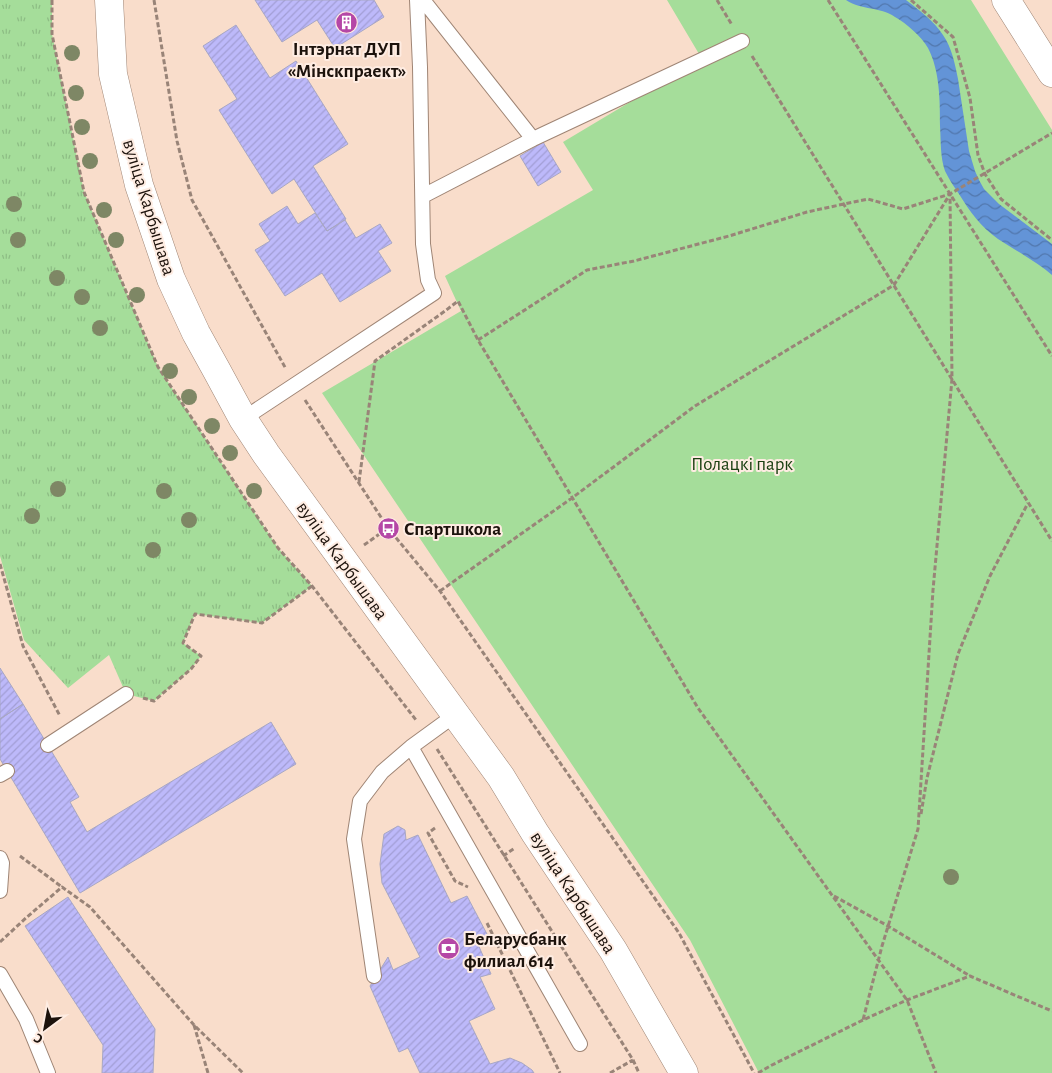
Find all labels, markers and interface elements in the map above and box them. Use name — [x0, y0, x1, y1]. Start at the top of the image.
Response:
building icon: Інтэрнат ДУП «Мінскпраект» — [335, 10, 359, 34]
place label: Інтэрнат ДУП «Мінскпраект» — [288, 40, 406, 81]
street label: вуліца Карбышава — [119, 137, 178, 278]
park label: Полацкі парк — [691, 455, 793, 474]
street label: вуліца Карбышава — [293, 498, 391, 624]
bus stop icon: Спартшкола — [376, 516, 400, 540]
place label: Спартшкола — [404, 520, 501, 539]
street label: вуліца Карбышава — [526, 828, 619, 957]
place label: Беларусбанк филиал 614 — [464, 930, 567, 971]
bank icon: Беларусбанк филиал 614 — [436, 937, 460, 961]
north arrow — [20, 1003, 70, 1053]
text: С — [31, 1030, 46, 1046]

